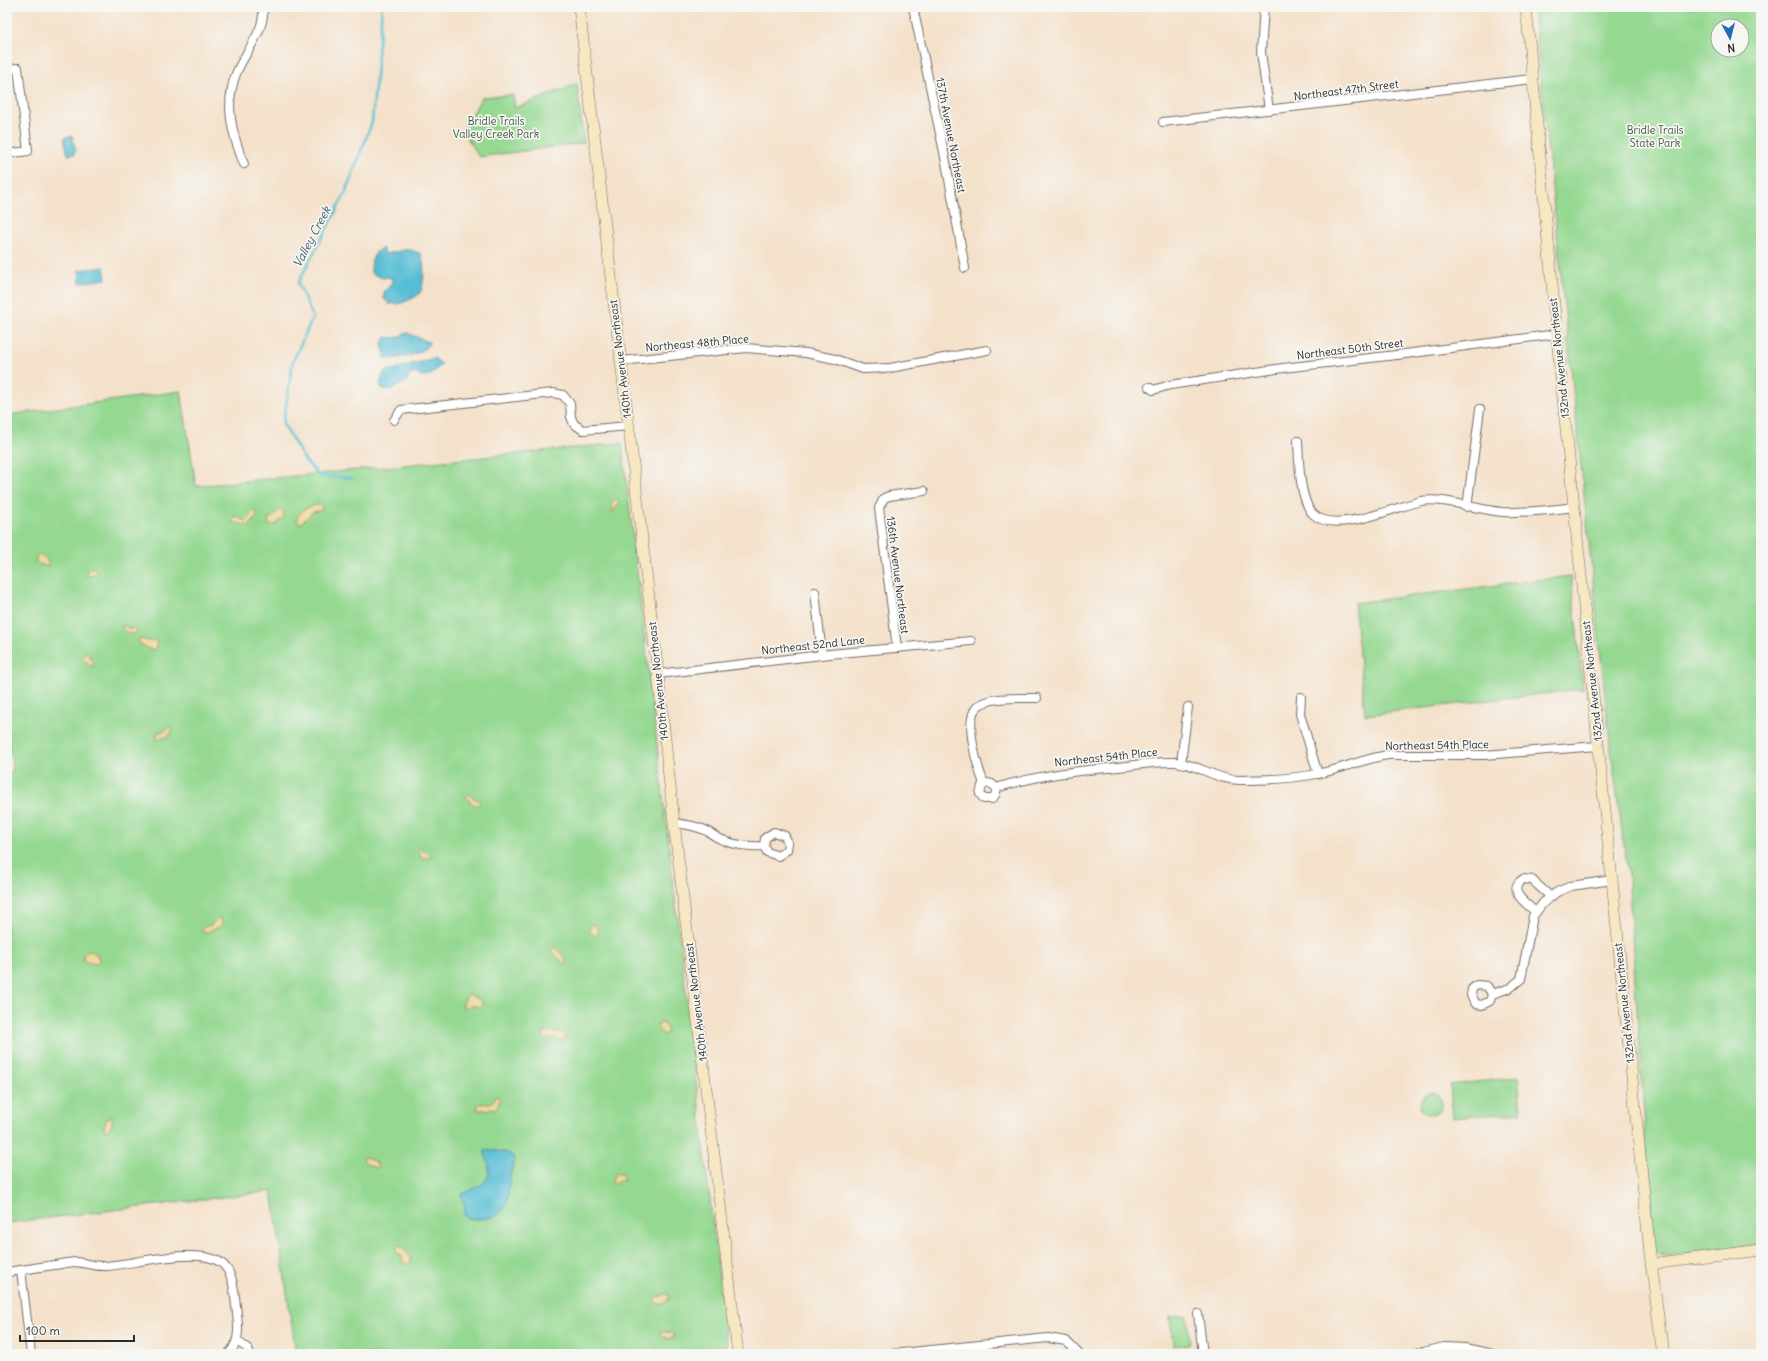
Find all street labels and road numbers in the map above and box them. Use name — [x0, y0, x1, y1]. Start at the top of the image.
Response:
street label: 137th Avenue Northeast — [933, 76, 969, 194]
street label: Northeast 47th Street — [1293, 77, 1399, 103]
street label: 132nd Avenue Northeast — [1546, 297, 1572, 419]
street label: 140th Avenue Northeast — [606, 299, 634, 419]
street label: Northeast 48th Place — [645, 331, 749, 354]
street label: Northeast 50th Street — [1296, 335, 1404, 362]
street label: 136th Avenue Northeast — [884, 515, 912, 635]
street label: 132nd Avenue Northeast — [1579, 620, 1605, 742]
street label: 140th Avenue Northeast — [645, 621, 671, 741]
street label: Northeast 52nd Lane — [761, 633, 866, 657]
street label: Northeast 54th Place — [1385, 737, 1489, 753]
street label: Northeast 54th Place — [1054, 745, 1158, 769]
street label: 140th Avenue Northeast — [682, 942, 710, 1062]
street label: 132nd Avenue Northeast — [1611, 942, 1637, 1064]

